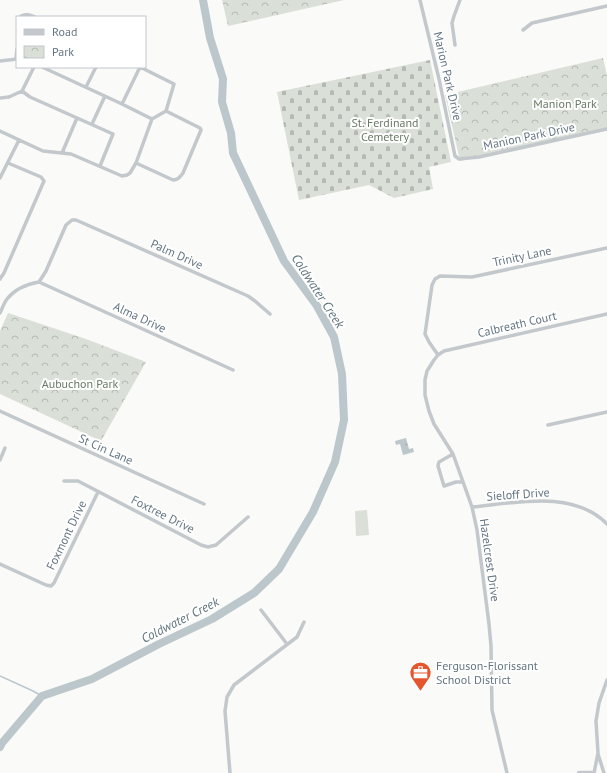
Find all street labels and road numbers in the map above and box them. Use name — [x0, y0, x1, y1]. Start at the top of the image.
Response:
street label: Marion Park Drive — [430, 30, 466, 122]
street label: Manion Park Drive — [482, 119, 576, 153]
street label: Palm Drive — [149, 236, 205, 272]
street label: Trinity Lane — [491, 242, 553, 270]
street label: Alma Drive — [111, 298, 169, 336]
street label: Calbreath Court — [476, 308, 558, 340]
street label: St Cin Lane — [76, 430, 136, 468]
street label: Sieloff Drive — [486, 484, 550, 504]
street label: Foxtree Drive — [129, 492, 197, 536]
street label: Foxmont Drive — [43, 498, 89, 572]
street label: Hazelcrest Drive — [477, 518, 503, 602]

